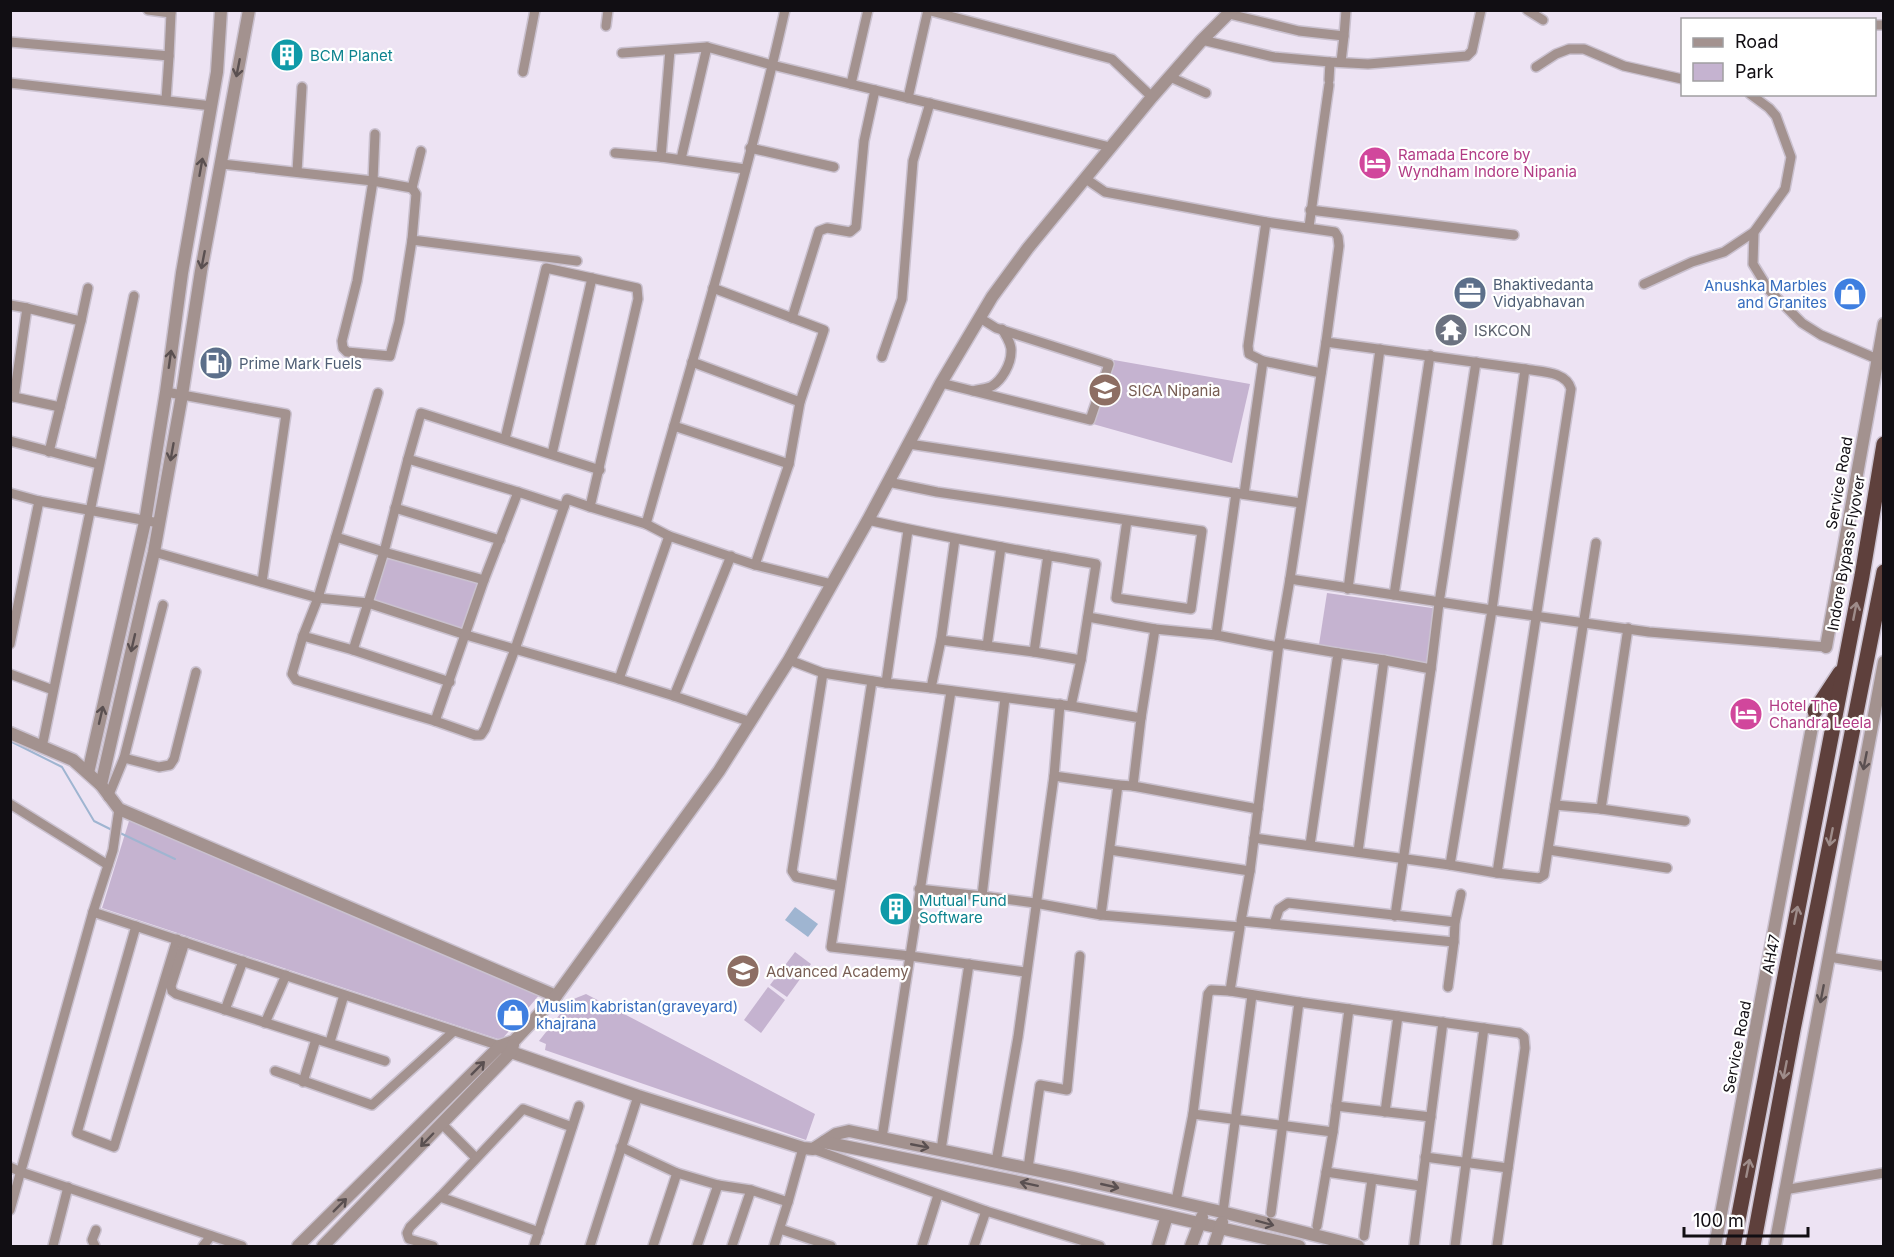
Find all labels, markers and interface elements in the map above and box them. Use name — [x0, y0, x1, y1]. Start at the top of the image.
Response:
legend — [1681, 18, 1876, 96]
text: Road — [1735, 31, 1778, 52]
building icon: BCM Planet — [269, 37, 305, 73]
place label: BCM Planet — [310, 46, 393, 65]
one-way arrow — [232, 58, 243, 77]
text: Park — [1735, 61, 1774, 82]
hotel icon: Ramada Encore by Wyndham Indore Nipania — [1357, 145, 1393, 181]
place label: Ramada Encore by Wyndham Indore Nipania — [1398, 145, 1577, 181]
one-way arrow — [196, 158, 207, 177]
one-way arrow — [197, 250, 208, 269]
office icon: Bhaktivedanta Vidyabhavan — [1452, 275, 1488, 311]
place label: Bhaktivedanta Vidyabhavan — [1493, 275, 1594, 311]
place label: Anushka Marbles and Granites — [1704, 276, 1827, 312]
shop icon: Anushka Marbles and Granites — [1832, 276, 1868, 312]
temple icon: ISKCON — [1433, 312, 1469, 348]
place label: ISKCON — [1474, 321, 1531, 340]
fuel station icon: Prime Mark Fuels — [198, 345, 234, 381]
one-way arrow — [165, 350, 176, 370]
place label: Prime Mark Fuels — [239, 354, 362, 373]
school or university icon: SICA Nipania — [1087, 372, 1123, 408]
place label: SICA Nipania — [1128, 381, 1221, 400]
street label: Service Road — [1821, 435, 1857, 531]
one-way arrow — [166, 442, 177, 462]
street label: Indore Bypass Flyover — [1823, 473, 1869, 632]
one-way arrow — [1850, 601, 1861, 621]
one-way arrow — [127, 634, 139, 653]
hotel icon: Hotel The Chandra Leela — [1728, 696, 1764, 732]
place label: Hotel The Chandra Leela — [1769, 696, 1872, 732]
one-way arrow — [96, 706, 107, 726]
one-way arrow — [1859, 751, 1870, 770]
one-way arrow — [1825, 827, 1836, 847]
building icon: Mutual Fund Software — [878, 891, 914, 927]
place label: Mutual Fund Software — [919, 891, 1007, 927]
one-way arrow — [1791, 906, 1802, 925]
street label: AH47 — [1758, 933, 1784, 975]
school or university icon: Advanced Academy — [725, 953, 761, 989]
place label: Advanced Academy — [766, 962, 909, 981]
one-way arrow — [1816, 984, 1827, 1003]
shop icon: Muslim kabristan(graveyard) khajrana — [495, 997, 531, 1033]
place label: Muslim kabristan(graveyard) khajrana — [536, 997, 738, 1033]
street label: Service Road — [1719, 999, 1755, 1095]
one-way arrow — [1779, 1059, 1790, 1079]
one-way arrow — [471, 1060, 486, 1075]
one-way arrow — [420, 1132, 435, 1147]
one-way arrow — [909, 1141, 929, 1152]
one-way arrow — [1743, 1159, 1754, 1179]
one-way arrow — [1019, 1178, 1038, 1190]
one-way arrow — [1100, 1181, 1120, 1192]
one-way arrow — [333, 1198, 347, 1213]
scale bar — [1684, 1200, 1808, 1238]
text: 100 m — [1693, 1210, 1744, 1231]
one-way arrow — [1255, 1218, 1274, 1230]

